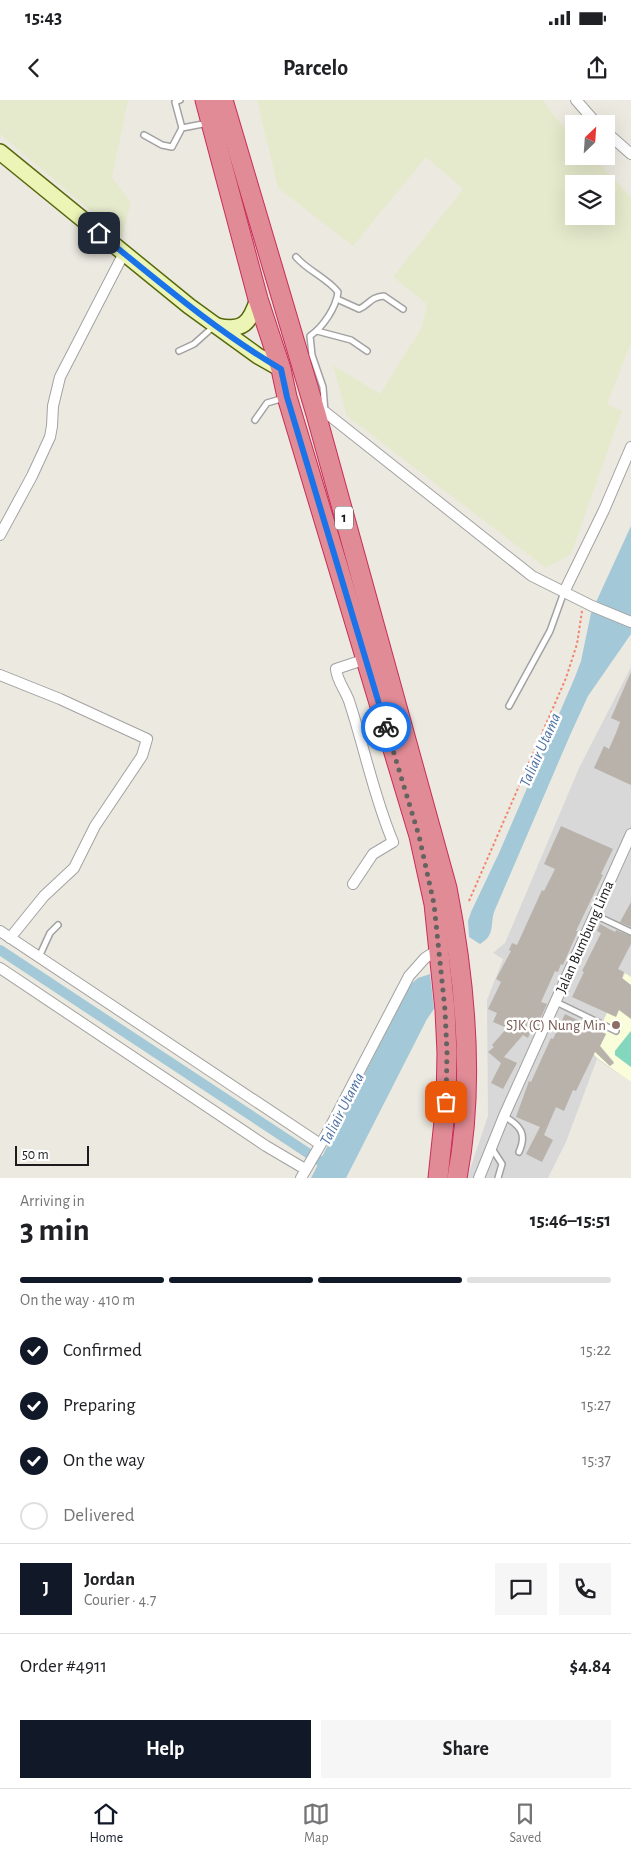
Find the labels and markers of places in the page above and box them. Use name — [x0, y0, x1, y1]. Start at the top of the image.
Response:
pin — [78, 212, 120, 254]
place label: SJK (C) Nung Min — [506, 1018, 606, 1033]
marker: SJK (C) Nung Min — [610, 1019, 622, 1031]
pin — [425, 1081, 467, 1123]

